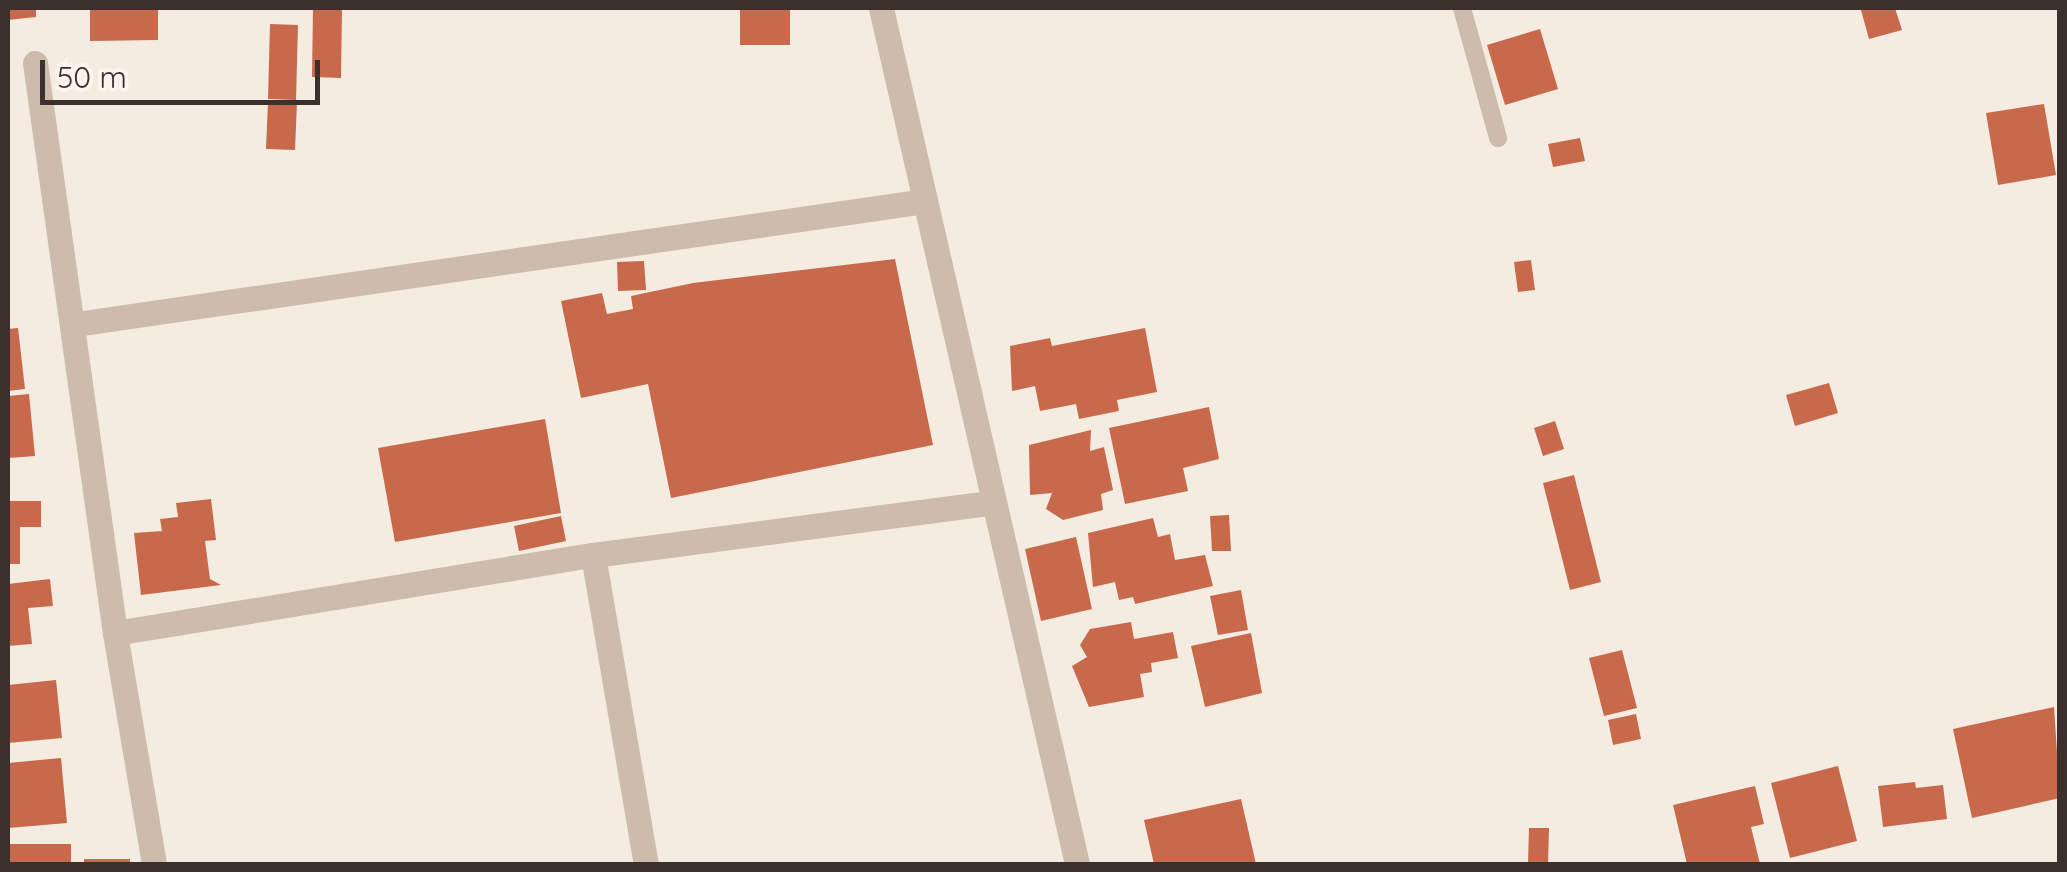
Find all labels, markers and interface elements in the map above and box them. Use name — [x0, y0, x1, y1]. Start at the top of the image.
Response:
scale bar — [45, 40, 325, 102]
text: 50 m — [57, 58, 127, 96]

